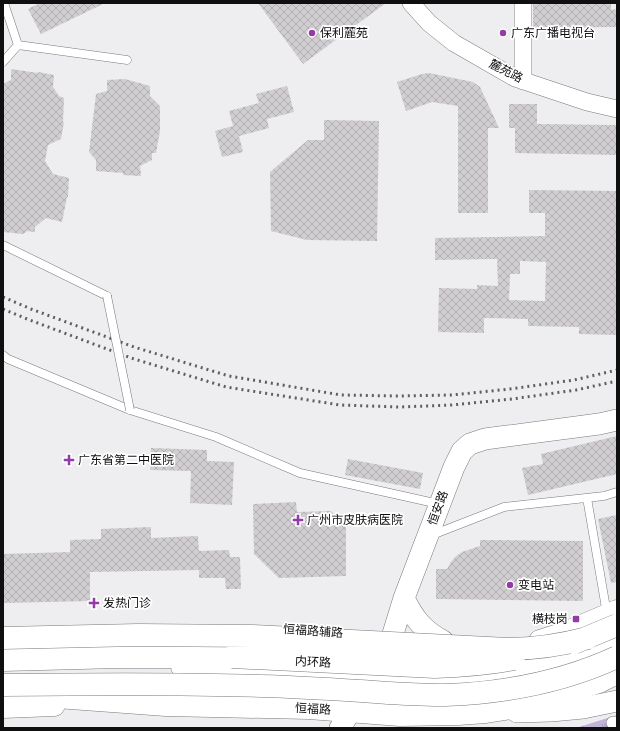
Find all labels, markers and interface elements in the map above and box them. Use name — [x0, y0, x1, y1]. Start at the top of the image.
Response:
place label: 保利麓苑 — [320, 25, 368, 41]
place label: 广东广播电视台 — [511, 25, 595, 41]
marker: 保利麓苑 — [307, 28, 317, 38]
marker: 广东广播电视台 — [498, 28, 508, 38]
street label: 麓苑路 — [486, 56, 526, 86]
place label: 广东省第二中医院 — [78, 452, 174, 468]
marker: 广东省第二中医院 — [63, 454, 75, 466]
street label: 恒安路 — [424, 488, 452, 528]
place label: 广州市皮肤病医院 — [307, 512, 403, 528]
marker: 广州市皮肤病医院 — [292, 514, 304, 526]
place label: 变电站 — [518, 577, 554, 593]
marker: 变电站 — [505, 580, 515, 590]
place label: 发热门诊 — [103, 595, 151, 611]
marker: 发热门诊 — [88, 597, 100, 609]
place label: 横枝岗 — [532, 611, 568, 627]
marker: 横枝岗 — [571, 614, 581, 624]
street label: 恒福路辅路 — [283, 621, 343, 641]
street label: 内环路 — [295, 653, 331, 671]
street label: 恒福路 — [295, 700, 331, 718]

